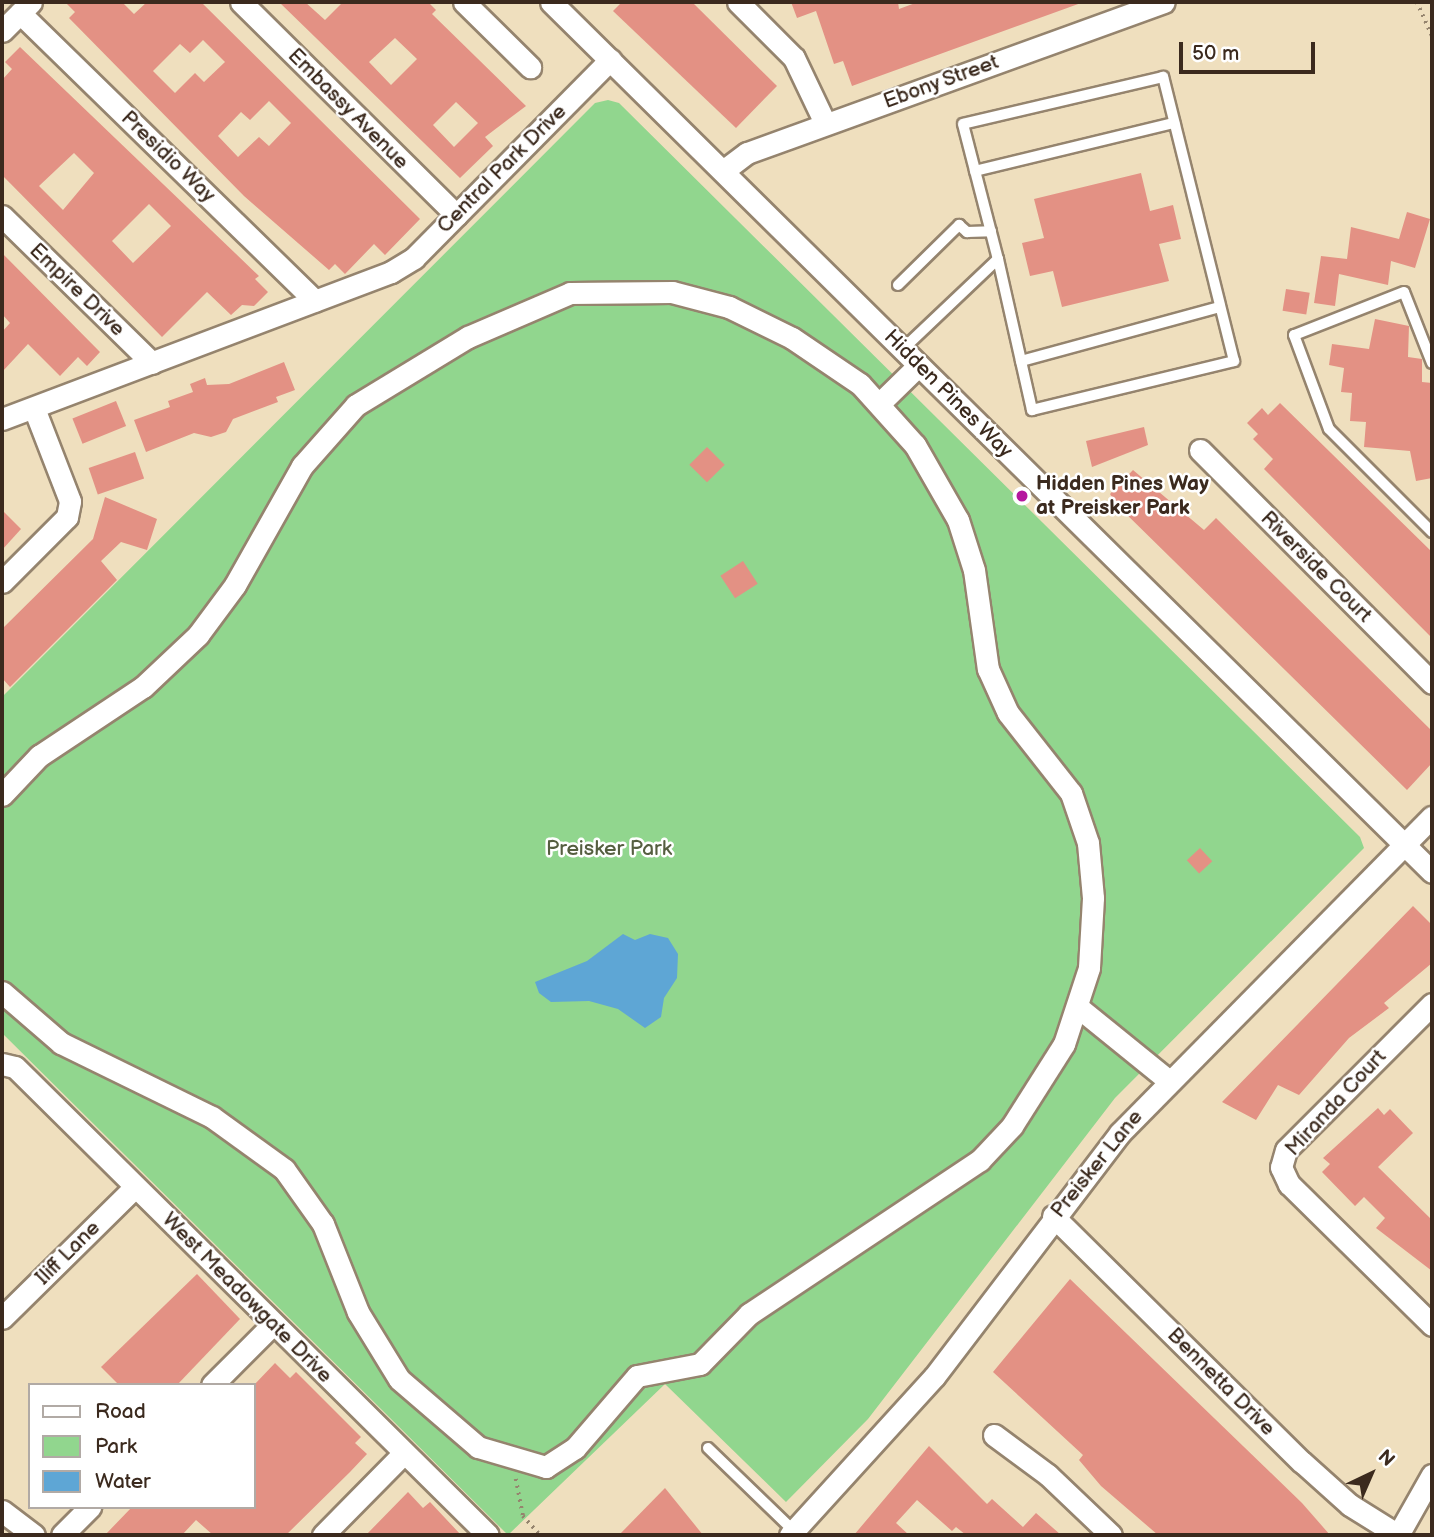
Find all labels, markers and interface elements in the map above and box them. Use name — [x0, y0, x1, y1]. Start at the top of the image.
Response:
scale bar — [1182, 28, 1318, 72]
text: 50 m — [1192, 41, 1239, 66]
street label: Embassy Avenue — [282, 43, 414, 175]
street label: Ebony Street — [879, 49, 1003, 115]
street label: Central Park Drive — [432, 99, 572, 239]
street label: Presidio Way — [115, 106, 221, 208]
street label: Empire Drive — [24, 238, 130, 342]
street label: Hidden Pines Way — [878, 324, 1018, 464]
place label: Hidden Pines Way at Preisker Park — [1036, 471, 1209, 521]
marker: Hidden Pines Way at Preisker Park — [1014, 488, 1030, 504]
street label: Riverside Court — [1255, 506, 1377, 628]
park label: Preisker Park — [546, 836, 672, 862]
street label: Miranda Court — [1280, 1045, 1392, 1161]
street label: Preisker Lane — [1046, 1105, 1148, 1223]
street label: West Meadowgate Drive — [157, 1208, 337, 1388]
street label: Iliff Lane — [31, 1216, 105, 1290]
street label: Bennetta Drive — [1162, 1323, 1280, 1441]
legend — [28, 1383, 256, 1509]
text: Road — [95, 1399, 146, 1424]
text: Park — [95, 1434, 137, 1459]
north arrow — [1336, 1439, 1406, 1509]
text: N — [1373, 1445, 1399, 1472]
text: Water — [95, 1469, 151, 1494]

